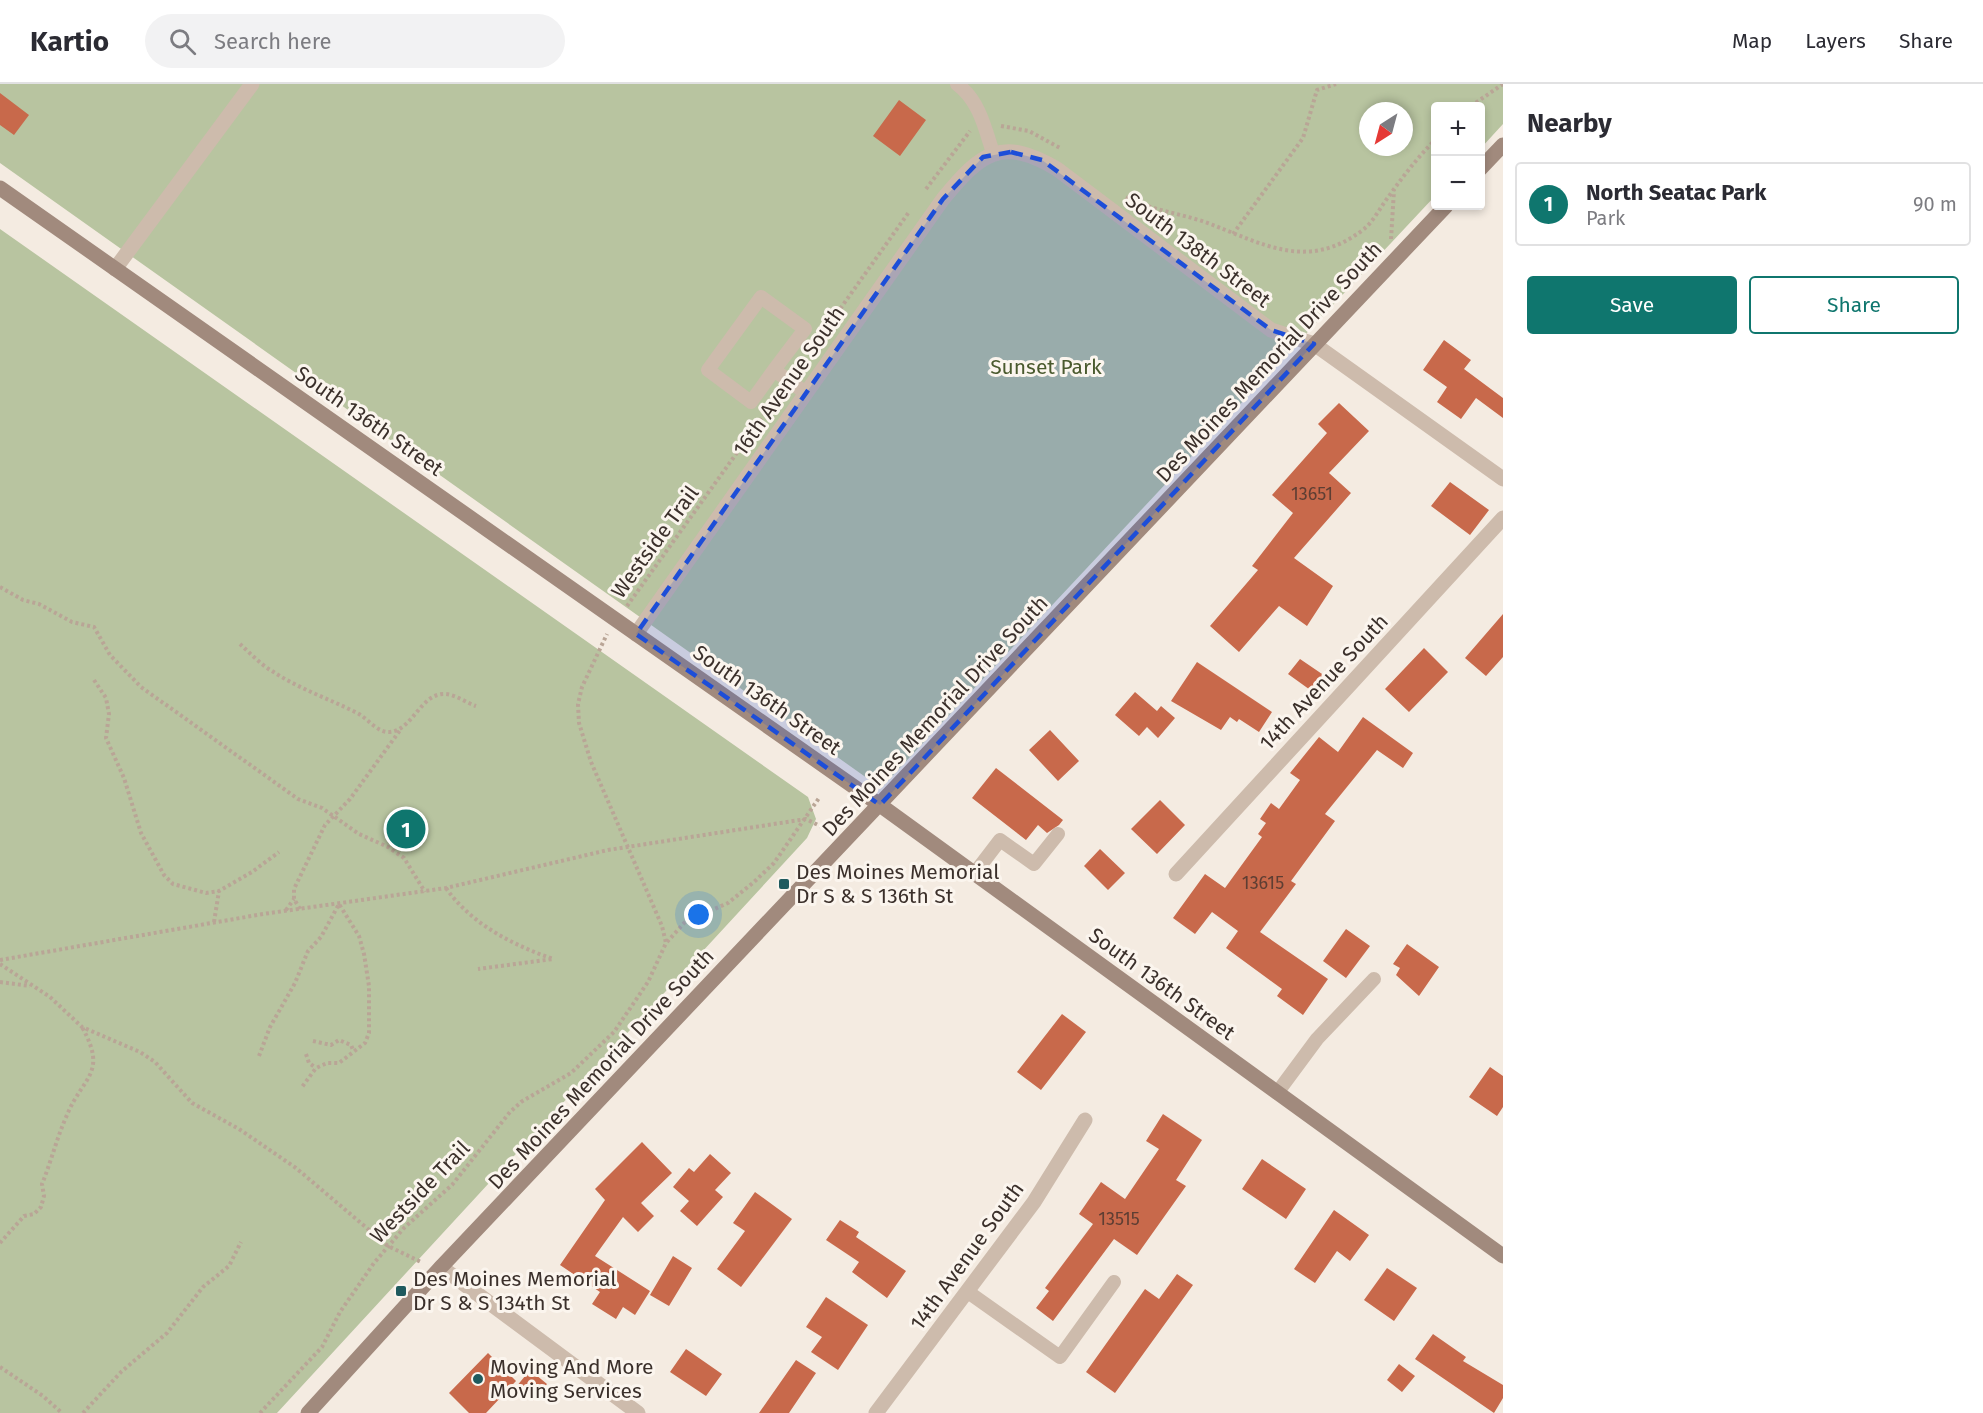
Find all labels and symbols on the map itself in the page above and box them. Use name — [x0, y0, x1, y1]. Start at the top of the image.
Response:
north arrow — [1359, 102, 1413, 156]
street label: South 138th Street — [1120, 187, 1276, 313]
street label: Des Moines Memorial Drive South — [1151, 236, 1387, 488]
street label: 16th Avenue South — [728, 301, 850, 461]
park label: Sunset Park — [990, 354, 1102, 380]
street label: South 136th Street — [290, 360, 448, 482]
street label: Westside Trail — [606, 481, 704, 603]
house number: 13651 — [1291, 483, 1333, 505]
street label: Des Moines Memorial Drive South — [817, 590, 1053, 842]
street label: 14th Avenue South — [1254, 608, 1394, 756]
street label: South 136th Street — [688, 639, 846, 761]
pin: 1 — [386, 806, 426, 852]
place label: Des Moines Memorial Dr S & S 136th St — [796, 859, 999, 909]
house number: 13615 — [1242, 872, 1284, 894]
marker: Des Moines Memorial Dr S & S 136th St — [777, 877, 791, 891]
your location — [684, 900, 713, 929]
street label: South 136th Street — [1084, 922, 1241, 1046]
street label: Des Moines Memorial Drive South — [483, 943, 719, 1195]
street label: Westside Trail — [365, 1135, 475, 1249]
street label: 14th Avenue South — [905, 1177, 1029, 1335]
house number: 13515 — [1098, 1208, 1140, 1230]
place label: Des Moines Memorial Dr S & S 134th St — [413, 1266, 616, 1316]
marker: Des Moines Memorial Dr S & S 134th St — [394, 1284, 408, 1298]
place label: Moving And More Moving Services — [490, 1354, 654, 1404]
marker: Moving And More Moving Services — [471, 1372, 485, 1386]

